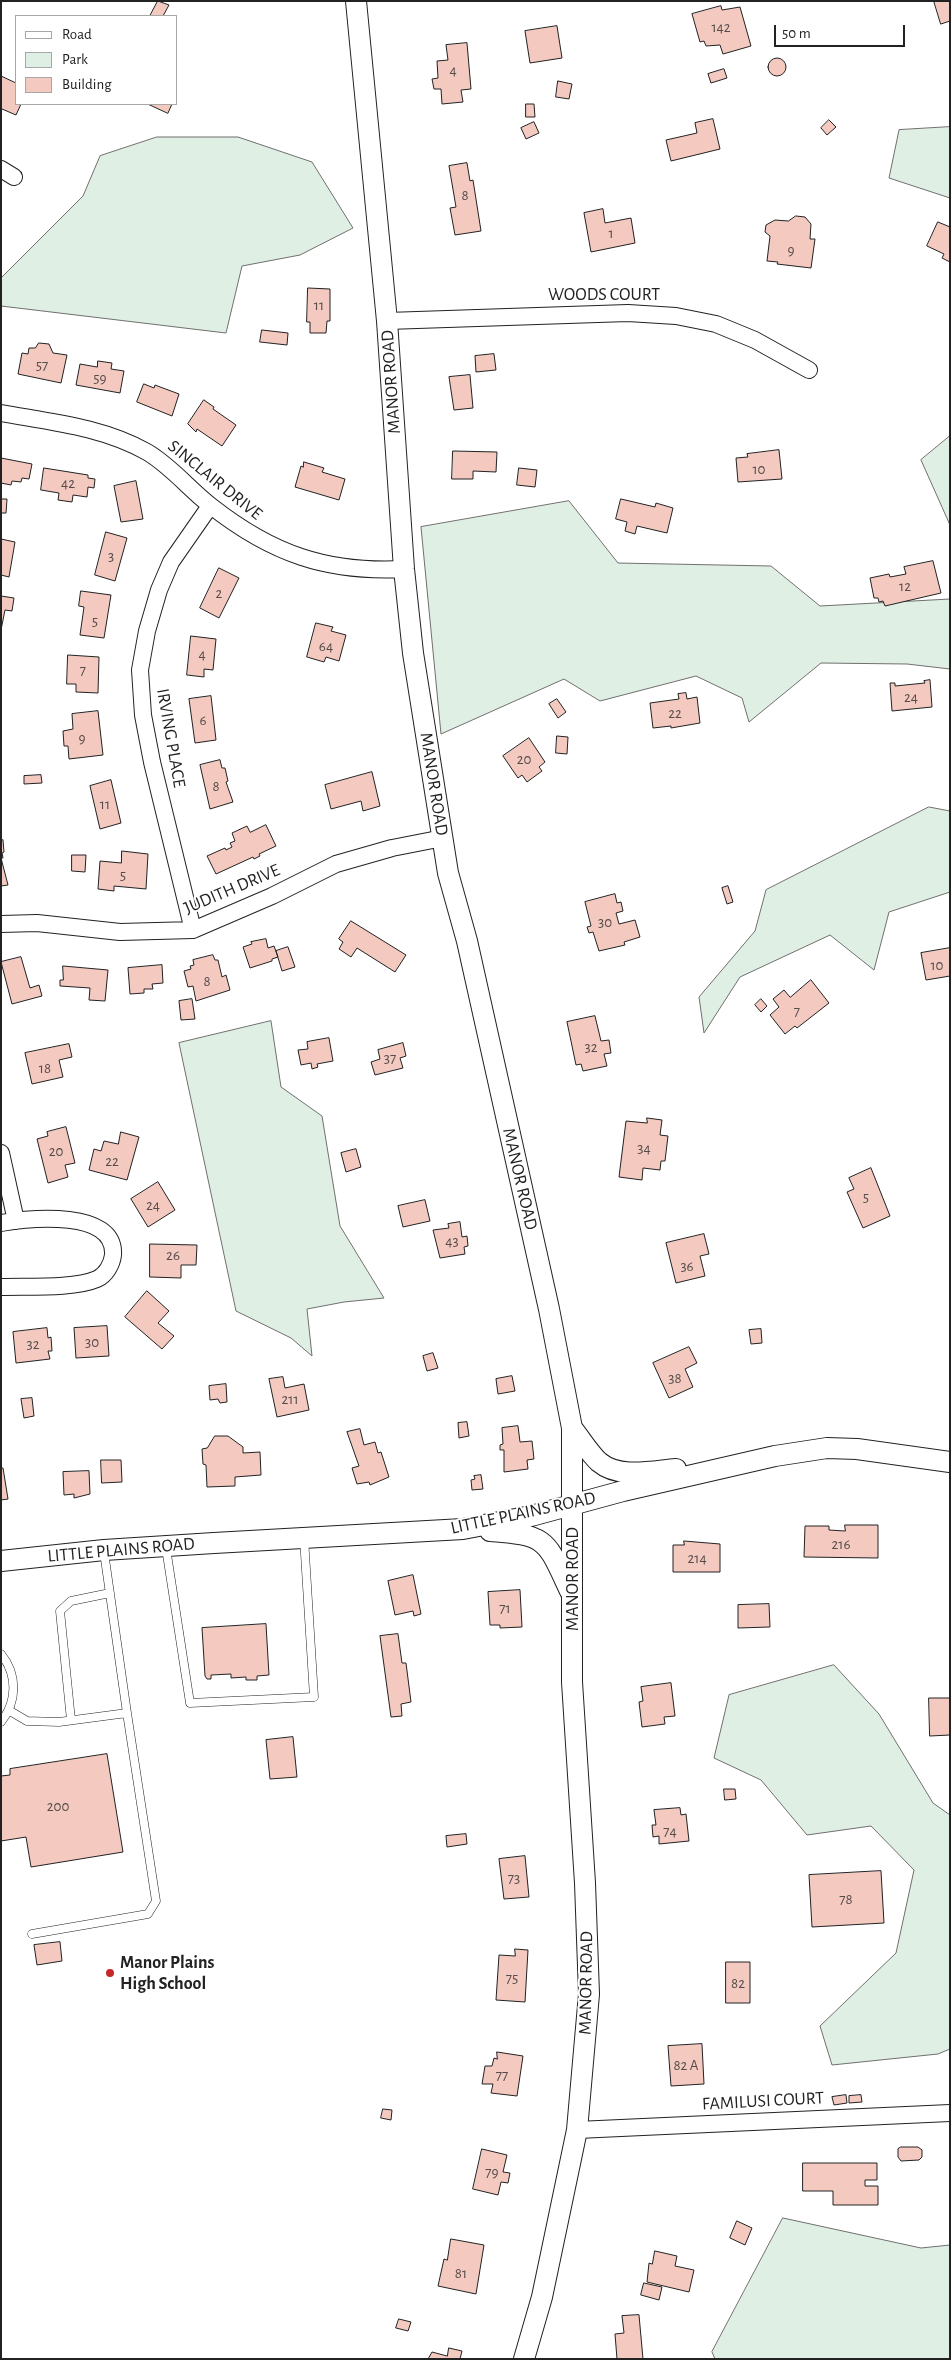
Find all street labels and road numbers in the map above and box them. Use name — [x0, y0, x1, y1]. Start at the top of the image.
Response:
street label: WOODS COURT — [548, 284, 660, 306]
street label: MANOR ROAD — [377, 329, 405, 435]
street label: SINCLAIR DRIVE — [163, 435, 267, 525]
street label: IRVING PLACE — [152, 687, 190, 789]
street label: MANOR ROAD — [415, 731, 453, 837]
street label: JUDITH DRIVE — [181, 859, 283, 919]
street label: MANOR ROAD — [498, 1126, 542, 1232]
street label: LITTLE PLAINS ROAD — [449, 1487, 597, 1539]
street label: MANOR ROAD — [562, 1527, 584, 1631]
street label: LITTLE PLAINS ROAD — [46, 1533, 196, 1567]
street label: MANOR ROAD — [574, 1931, 598, 2035]
street label: FAMILUSI COURT — [701, 2087, 825, 2115]

